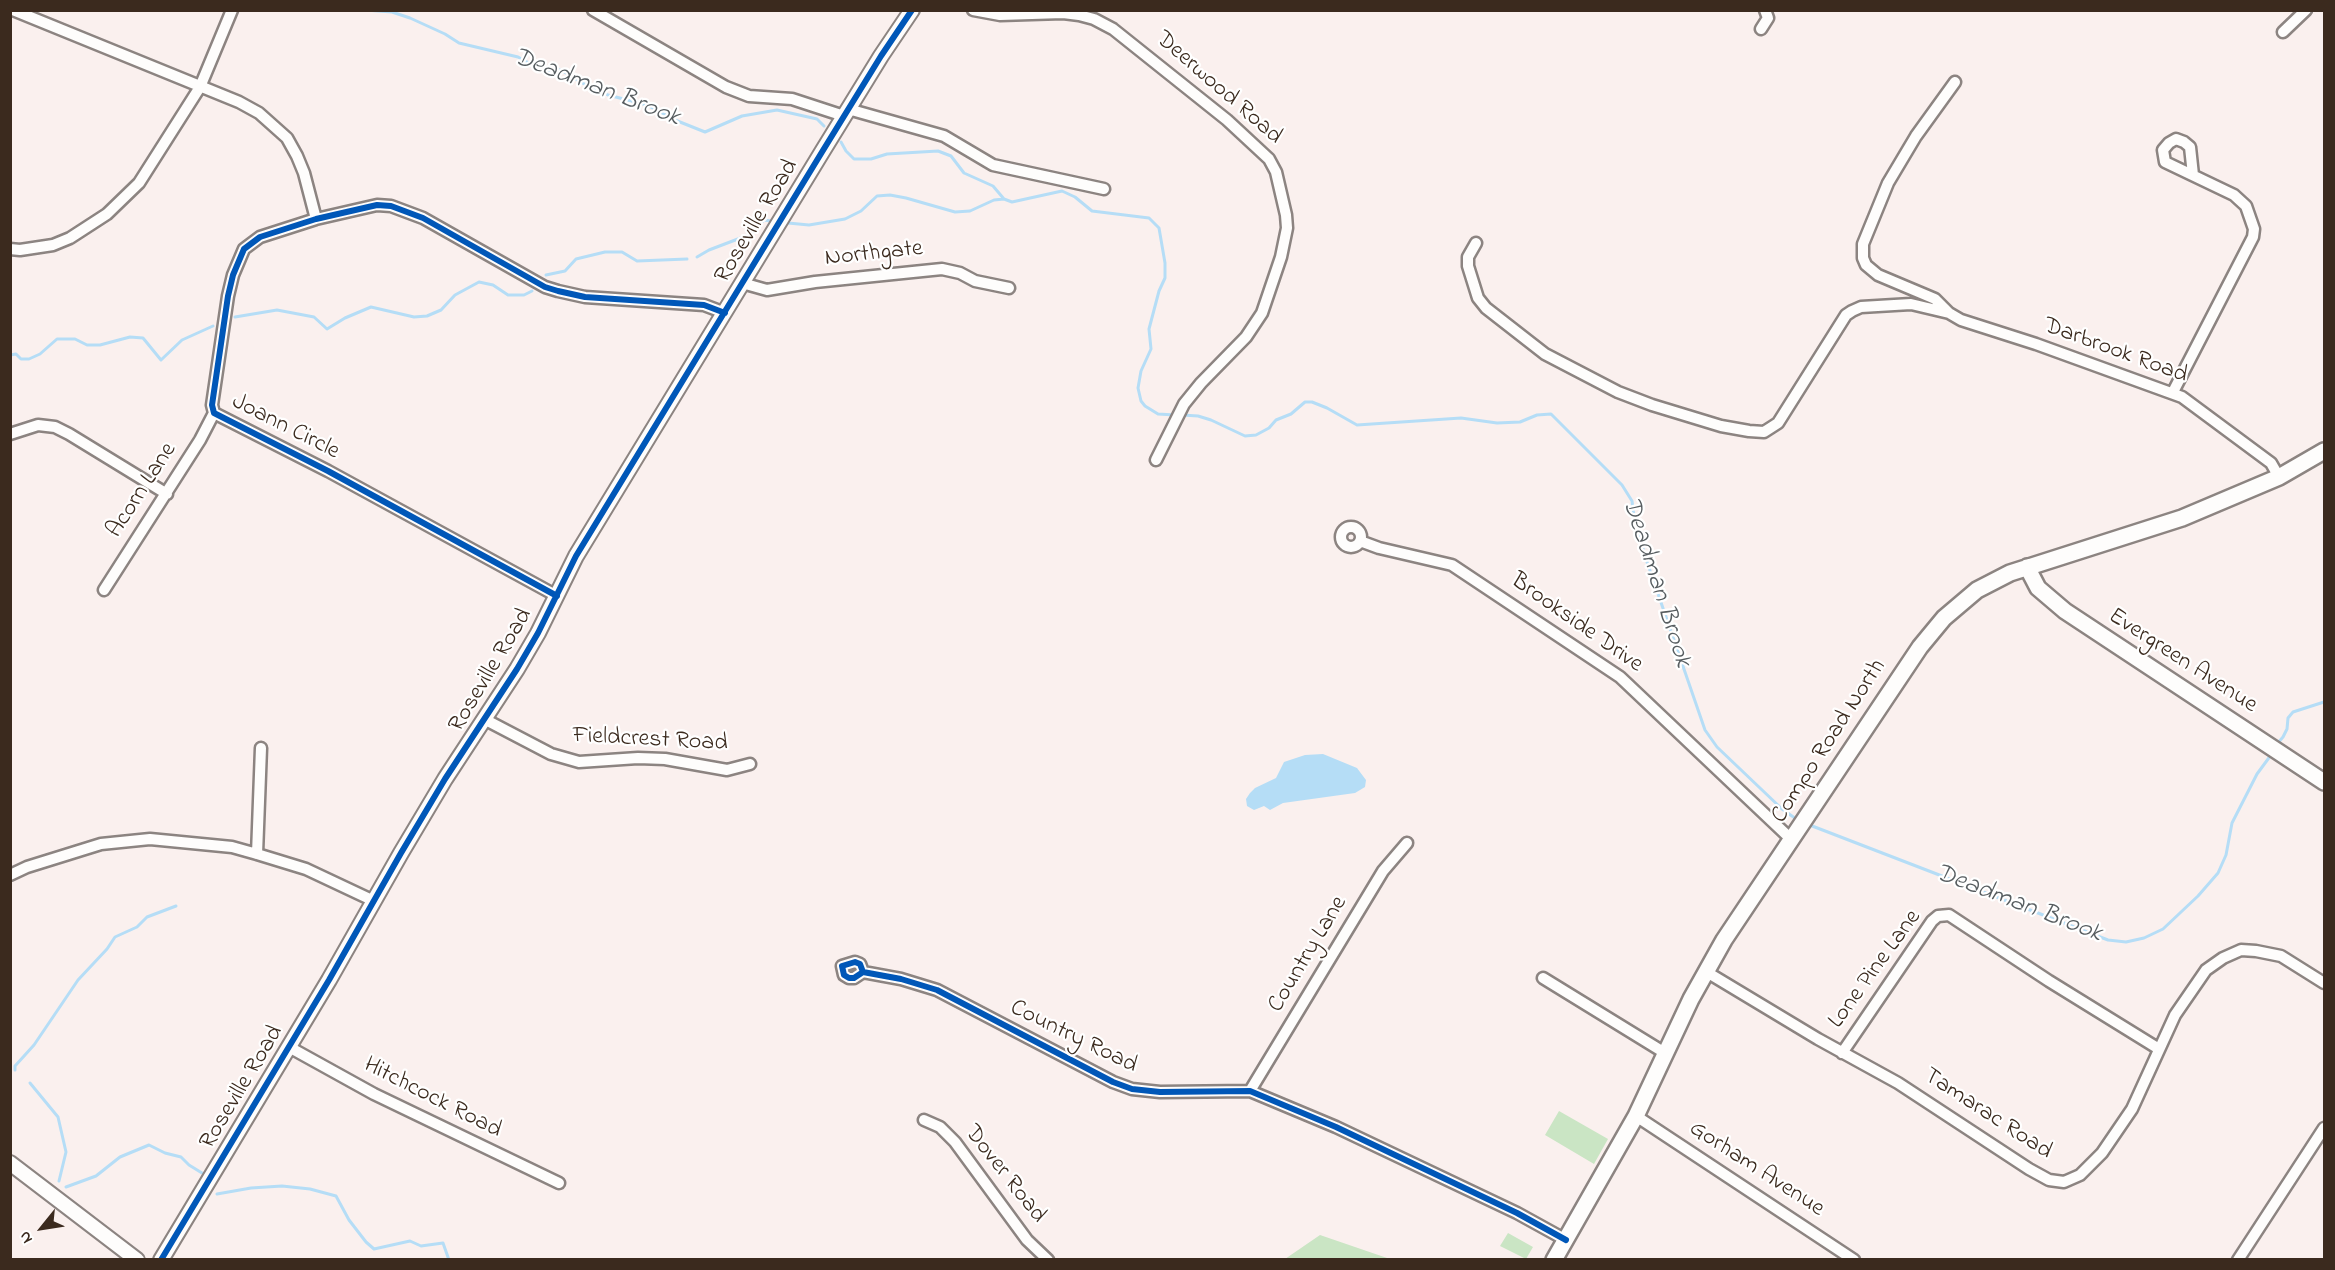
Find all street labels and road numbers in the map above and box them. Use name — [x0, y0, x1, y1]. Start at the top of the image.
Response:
street label: Deerwood Road — [1149, 26, 1287, 152]
street label: Roseville Road — [710, 155, 806, 289]
street label: Northgate — [824, 236, 924, 274]
street label: Darbrook Road — [2039, 313, 2191, 391]
street label: Joann Circle — [226, 389, 344, 467]
street label: Acorn Lane — [102, 438, 184, 544]
street label: Brookside Drive — [1504, 568, 1648, 680]
street label: Evergreen Avenue — [2102, 603, 2262, 721]
street label: Roseville Road — [444, 604, 540, 738]
street label: Compo Road North — [1766, 655, 1894, 829]
street label: Fieldcrest Road — [572, 723, 728, 759]
street label: Country Lane — [1263, 892, 1355, 1018]
street label: Lone Pine Lane — [1823, 905, 1929, 1035]
street label: Country Road — [1005, 995, 1141, 1081]
street label: Roseville Road — [195, 1021, 291, 1155]
street label: Hitchcock Road — [358, 1052, 506, 1146]
street label: Tamarac Road — [1917, 1063, 2057, 1167]
street label: Gorham Avenue — [1683, 1116, 1829, 1224]
street label: Dover Road — [957, 1120, 1051, 1230]

